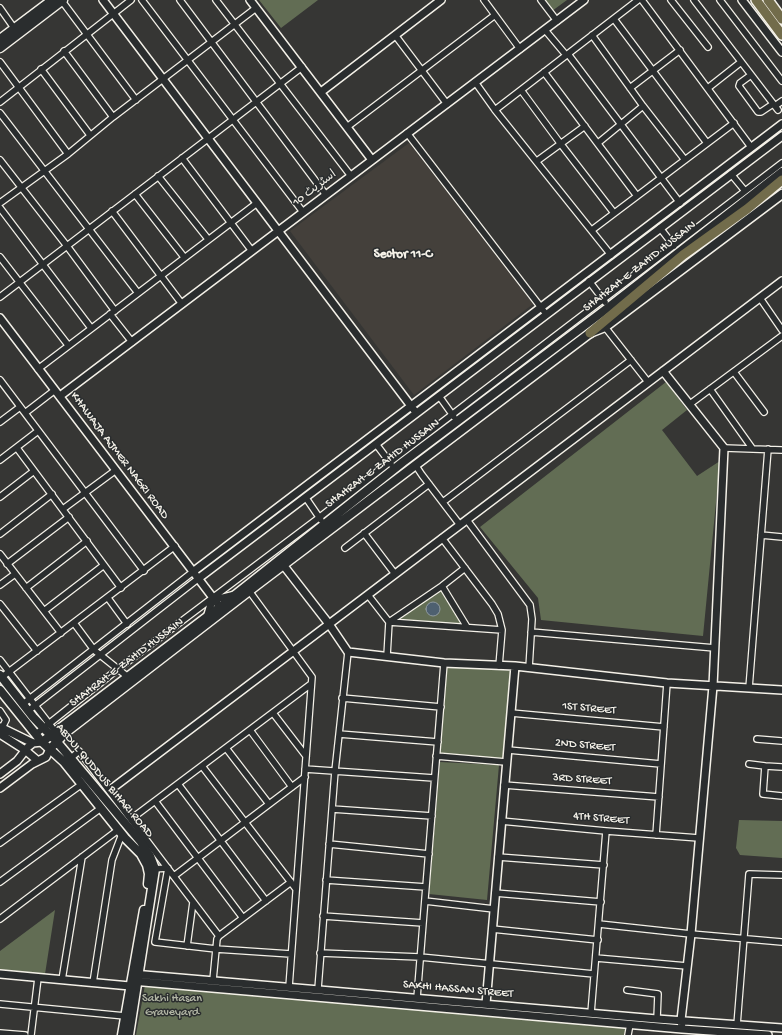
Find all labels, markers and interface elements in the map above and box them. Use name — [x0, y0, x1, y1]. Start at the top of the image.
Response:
street label: اسٹریٹ 10 — [290, 168, 340, 210]
street label: SHAHRAH-E-ZAHID HUSSAIN — [581, 218, 699, 316]
district label: Sector 11-C — [374, 247, 432, 263]
street label: KHAWAJA AJMER NAGRI ROAD — [66, 390, 172, 522]
street label: SHAHRAH-E-ZAHID HUSSAIN — [323, 416, 443, 512]
street label: SHAHRAH-E-ZAHID HUSSAIN — [67, 615, 187, 711]
street label: 1ST STREET — [562, 699, 616, 719]
street label: ABDUL QUDDUS BIHARI ROAD — [52, 721, 156, 841]
street label: 2ND STREET — [554, 736, 616, 756]
street label: 3RD STREET — [552, 771, 612, 789]
street label: 4TH STREET — [572, 809, 630, 829]
street label: SAKHI HASSAN STREET — [402, 978, 514, 1002]
park label: Sakhi Hasan Graveyard — [142, 992, 202, 1020]

